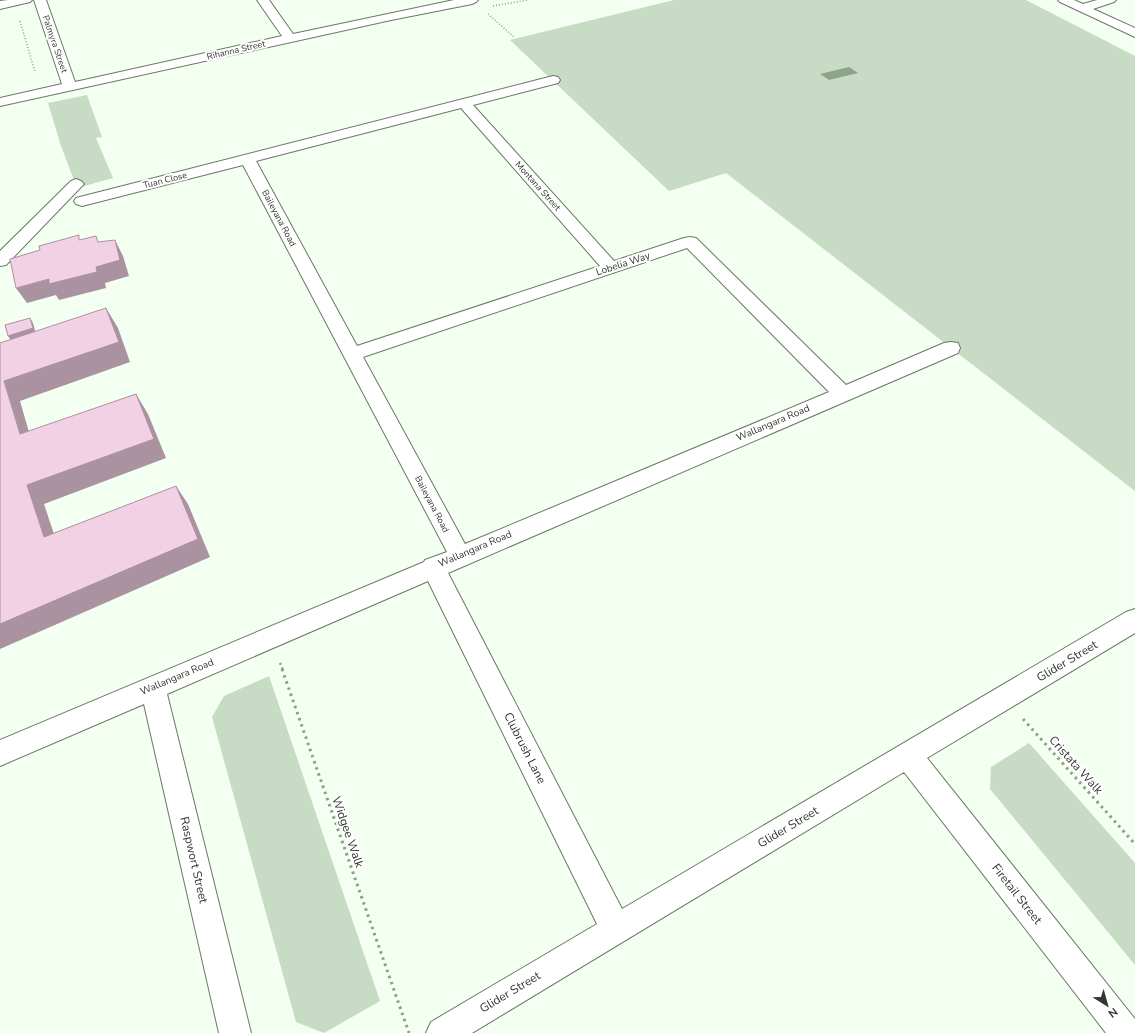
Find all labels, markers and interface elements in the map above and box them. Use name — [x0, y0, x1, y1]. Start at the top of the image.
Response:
street label: Palmyra Street — [40, 14, 71, 75]
street label: Rihanna Street — [205, 37, 267, 63]
street label: Montana Street — [513, 159, 564, 214]
street label: Tuan Close — [142, 169, 188, 191]
street label: Baileyana Road — [259, 187, 299, 249]
street label: Lobelia Way — [594, 248, 653, 279]
street label: Wallangara Road — [734, 401, 812, 445]
street label: Baileyana Road — [412, 473, 452, 535]
street label: Wallangara Road — [436, 527, 514, 571]
street label: Glider Street — [1033, 636, 1101, 686]
street label: Wallangara Road — [138, 655, 216, 699]
street label: Clubrush Lane — [500, 710, 550, 786]
street label: Cristata Walk — [1045, 732, 1107, 798]
street label: Widgee Walk — [328, 794, 368, 871]
street label: Glider Street — [754, 802, 822, 852]
street label: Raspwort Street — [176, 815, 212, 906]
street label: Firetail Street — [988, 860, 1046, 928]
street label: Glider Street — [476, 967, 544, 1017]
north arrow — [1087, 985, 1127, 1025]
text: N — [1105, 1004, 1121, 1021]

